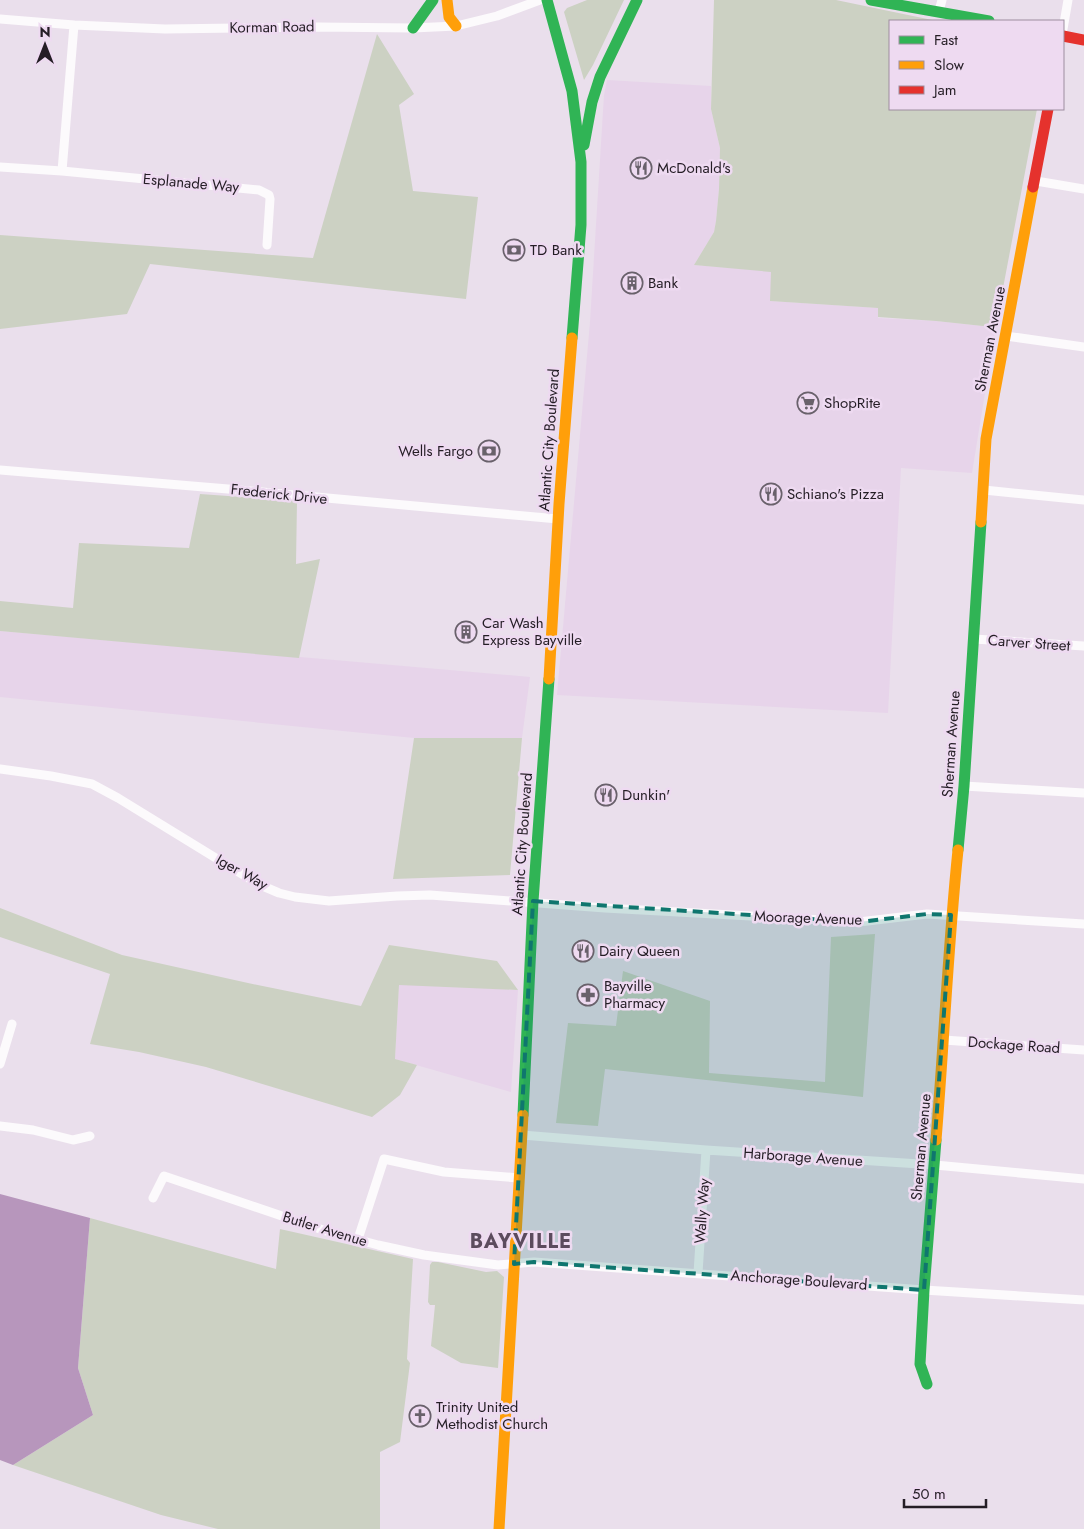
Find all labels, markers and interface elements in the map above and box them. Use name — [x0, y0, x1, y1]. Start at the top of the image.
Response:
street label: Korman Road — [229, 15, 315, 39]
north arrow — [20, 20, 70, 70]
legend — [889, 20, 1064, 110]
text: N — [39, 22, 51, 42]
text: Fast — [934, 29, 958, 51]
text: Slow — [934, 54, 965, 76]
text: Jam — [932, 79, 957, 101]
restaurant icon: McDonald's — [629, 156, 653, 180]
place label: McDonald's — [657, 157, 731, 179]
street label: Esplanade Way — [142, 168, 240, 198]
bank icon: TD Bank — [502, 238, 526, 262]
place label: TD Bank — [530, 239, 582, 261]
building icon: Bank — [620, 271, 644, 295]
place label: Bank — [648, 272, 678, 294]
street label: Sherman Avenue — [969, 284, 1011, 394]
street label: Atlantic City Boulevard — [533, 368, 565, 512]
supermarket icon: ShopRite — [796, 391, 820, 415]
place label: ShopRite — [824, 392, 881, 414]
bank icon: Wells Fargo — [477, 439, 501, 463]
place label: Wells Fargo — [398, 440, 473, 462]
street label: Frederick Drive — [230, 478, 329, 510]
restaurant icon: Schiano's Pizza — [759, 482, 783, 506]
place label: Schiano's Pizza — [787, 483, 884, 505]
place label: Car Wash Express Bayville — [482, 612, 582, 651]
building icon: Car Wash Express Bayville — [454, 620, 478, 644]
street label: Carver Street — [987, 629, 1071, 657]
street label: Sherman Avenue — [936, 690, 966, 798]
street label: Atlantic City Boulevard — [506, 772, 538, 916]
restaurant icon: Dunkin' — [594, 783, 618, 807]
place label: Dunkin' — [622, 784, 670, 806]
street label: Iger Way — [212, 849, 272, 896]
street label: Moorage Avenue — [753, 905, 863, 931]
restaurant icon: Dairy Queen — [571, 939, 595, 963]
place label: Dairy Queen — [599, 940, 680, 962]
place label: Bayville Pharmacy — [604, 975, 666, 1014]
pharmacy icon: Bayville Pharmacy — [576, 983, 600, 1007]
street label: Dockage Road — [967, 1031, 1061, 1059]
street label: Sherman Avenue — [905, 1092, 937, 1201]
street label: Harborage Avenue — [743, 1142, 864, 1172]
street label: Wally Way — [689, 1177, 715, 1245]
street label: Butler Avenue — [280, 1206, 370, 1252]
district label: BAYVILLE — [470, 1227, 572, 1256]
street label: Anchorage Boulevard — [730, 1264, 868, 1296]
place label: Trinity United Methodist Church — [436, 1396, 548, 1435]
church icon: Trinity United Methodist Church — [408, 1404, 432, 1428]
scale bar — [904, 1476, 986, 1508]
text: 50 m — [912, 1483, 946, 1505]

